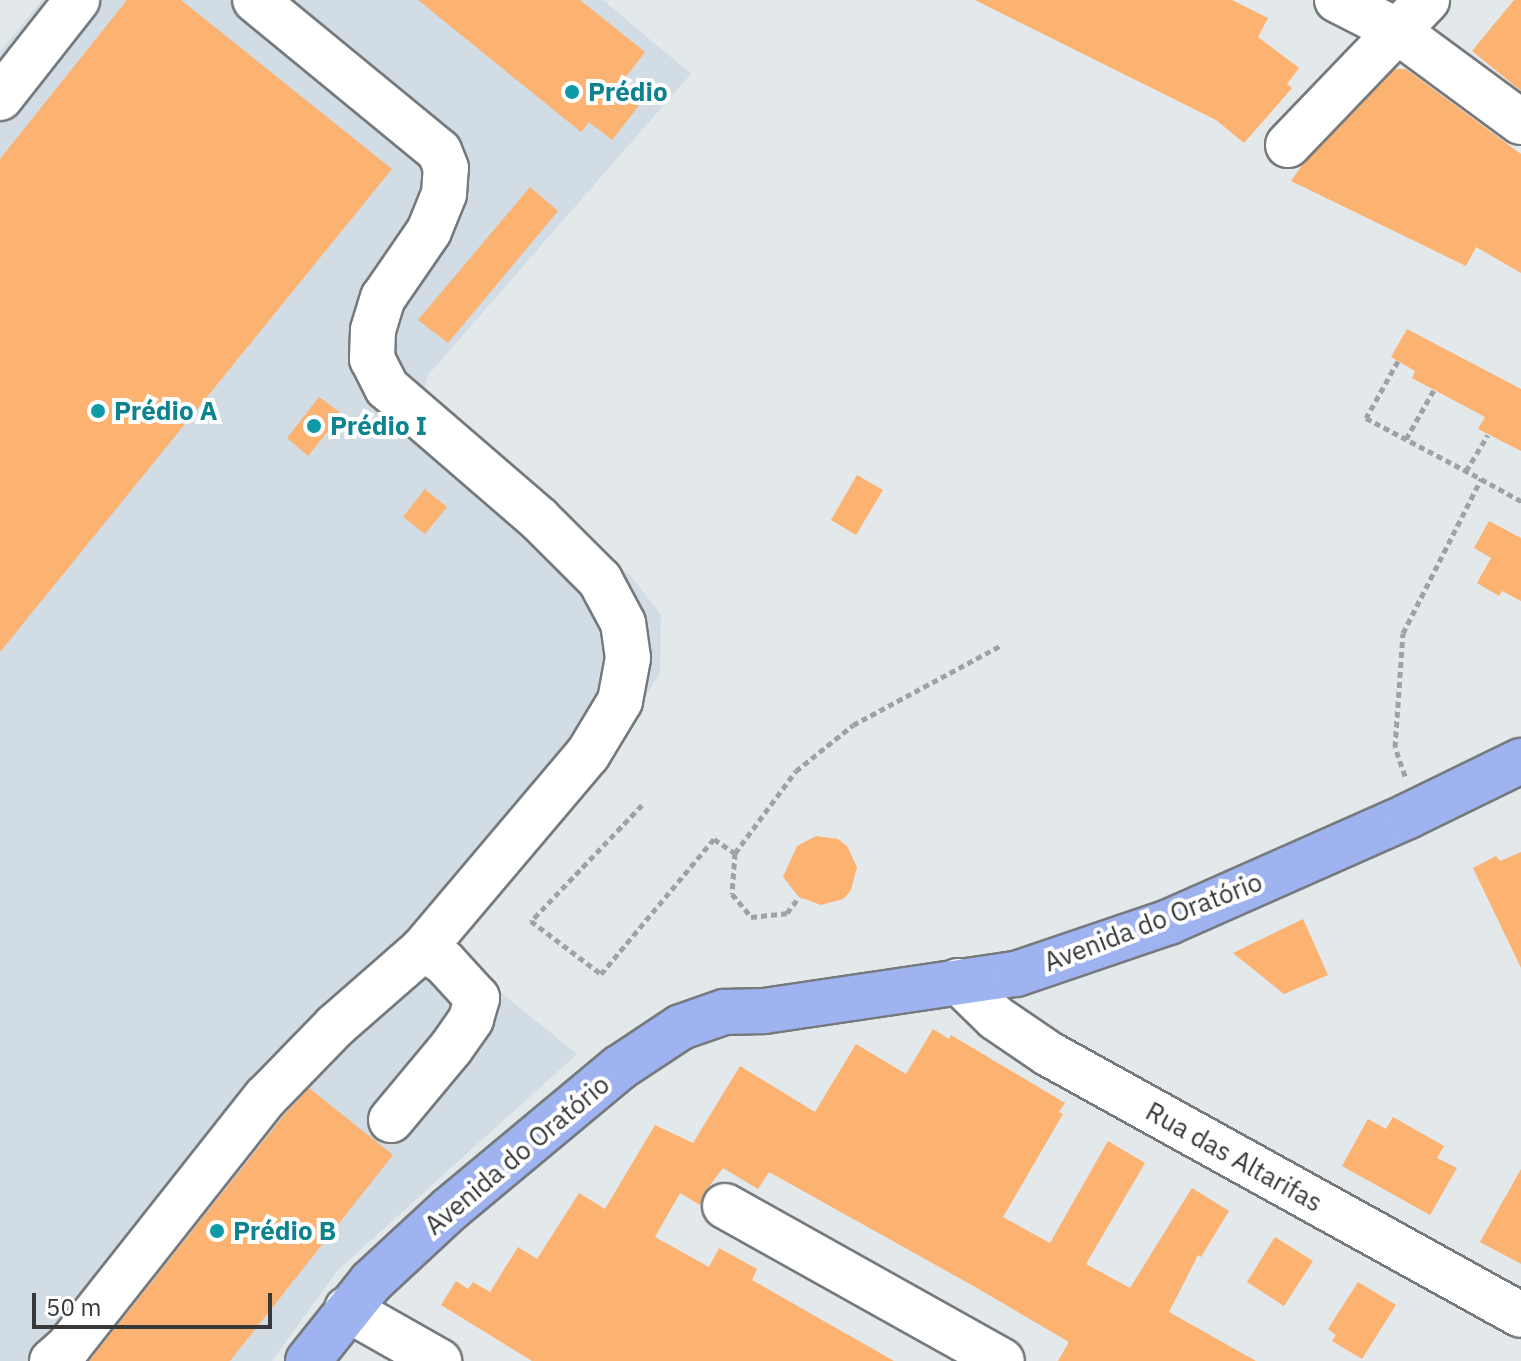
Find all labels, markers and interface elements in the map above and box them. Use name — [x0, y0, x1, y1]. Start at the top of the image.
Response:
place label: Prédio — [588, 76, 668, 108]
marker: Prédio — [563, 83, 581, 101]
place label: Prédio A — [114, 395, 218, 427]
marker: Prédio A — [89, 402, 107, 420]
place label: Prédio I — [330, 410, 427, 442]
marker: Prédio I — [305, 417, 323, 435]
street label: Avenida do Oratório — [1040, 866, 1266, 978]
street label: Avenida do Oratório — [418, 1069, 616, 1241]
street label: Rua das Altarifas — [1140, 1096, 1328, 1218]
place label: Prédio B — [233, 1215, 336, 1247]
marker: Prédio B — [208, 1222, 226, 1240]
scale bar — [36, 1277, 276, 1327]
text: 50 m — [46, 1291, 101, 1323]

